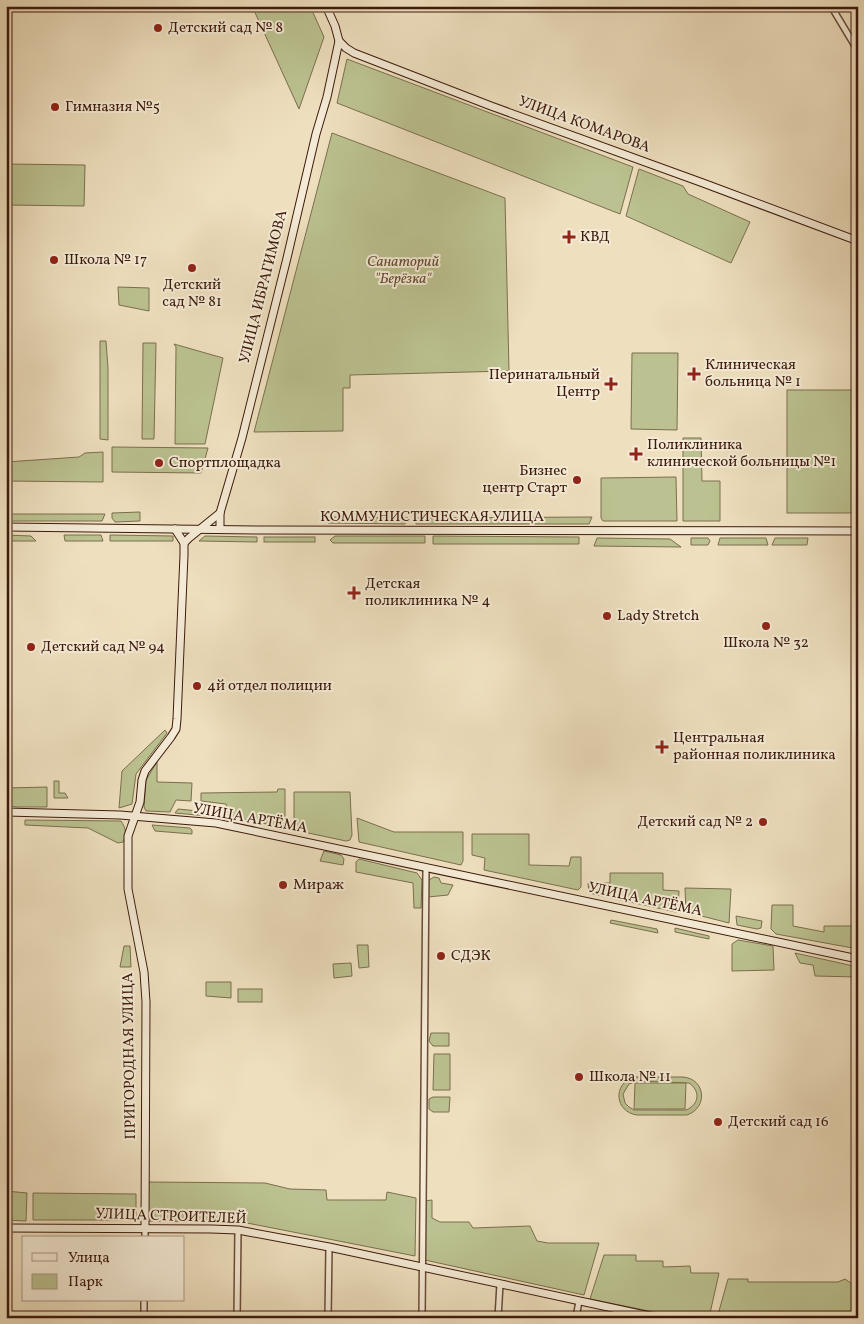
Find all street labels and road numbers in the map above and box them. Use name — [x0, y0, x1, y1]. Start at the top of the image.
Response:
street label: УЛИЦА КОМАРОВА — [515, 91, 653, 159]
street label: УЛИЦА ИБРАГИМОВА — [235, 208, 293, 366]
street label: КОММУНИСТИЧЕСКАЯ УЛИЦА — [320, 507, 544, 528]
street label: УЛИЦА АРТЁМА — [191, 799, 309, 839]
street label: УЛИЦА АРТЁМА — [586, 878, 704, 922]
street label: ПРИГОРОДНАЯ УЛИЦА — [118, 972, 142, 1140]
street label: УЛИЦА СТРОИТЕЛЕЙ — [95, 1204, 247, 1230]

